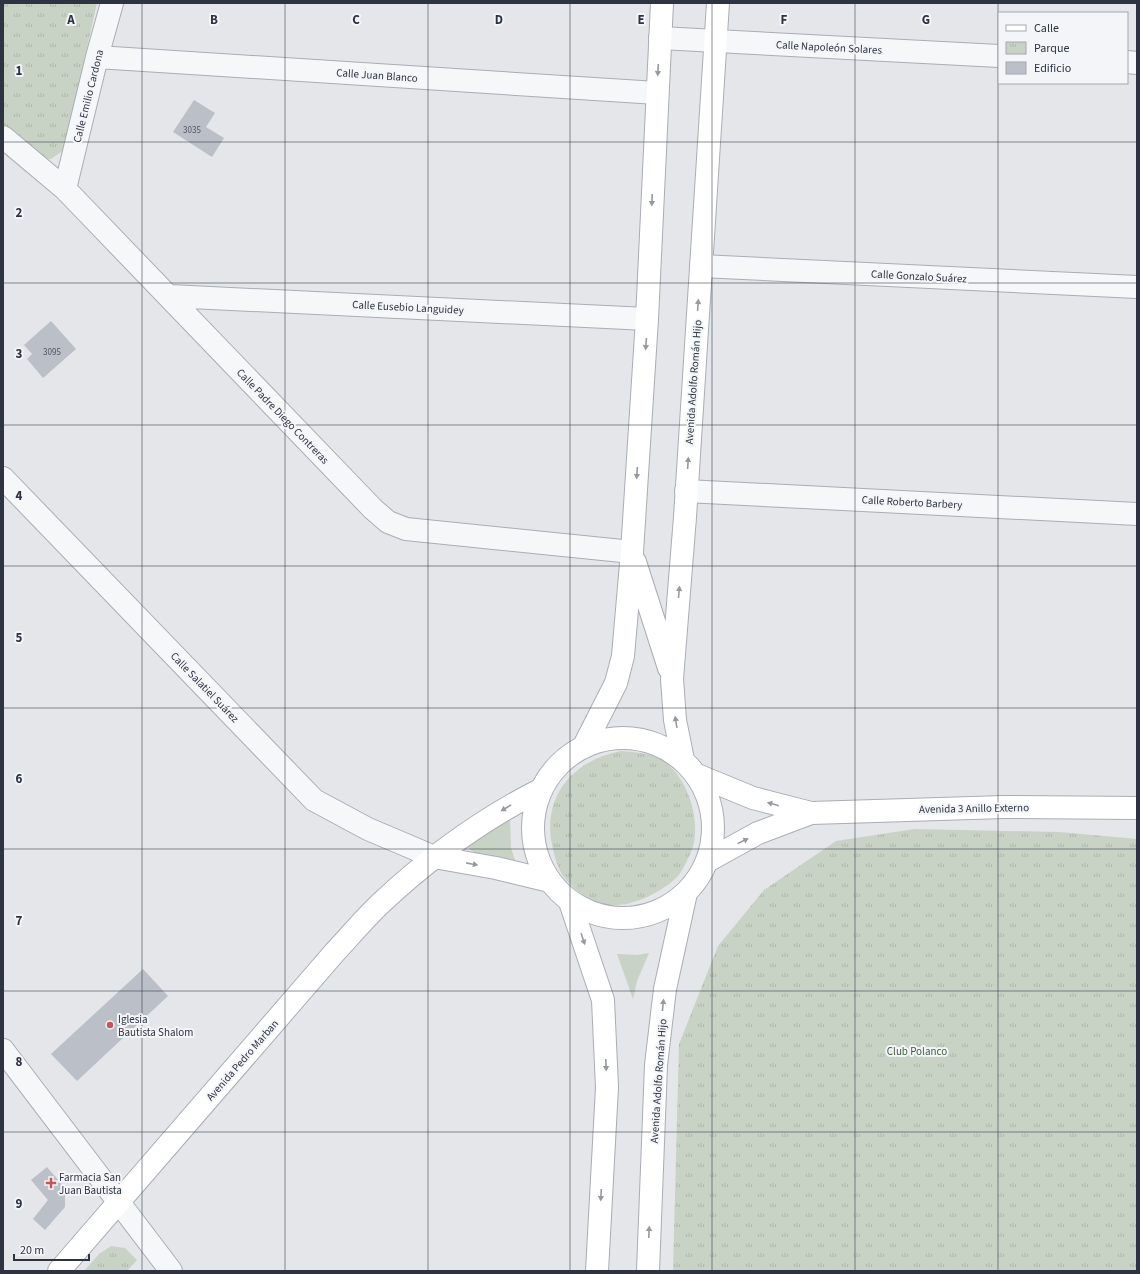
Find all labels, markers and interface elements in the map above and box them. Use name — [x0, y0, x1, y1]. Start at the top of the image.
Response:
text: A — [66, 11, 75, 29]
text: B — [210, 11, 218, 29]
text: C — [352, 11, 360, 29]
text: D — [495, 11, 503, 29]
text: E — [637, 11, 645, 29]
text: F — [781, 11, 788, 29]
text: G — [922, 11, 930, 29]
legend — [998, 12, 1128, 84]
text: Calle — [1034, 20, 1059, 37]
street label: Calle Napoleón Solares — [776, 37, 883, 58]
text: Parque — [1034, 40, 1070, 57]
street label: Calle Emilio Cardona — [70, 48, 107, 144]
text: Edificio — [1034, 60, 1071, 77]
text: 1 — [16, 62, 23, 80]
one-way arrow — [655, 64, 662, 76]
street label: Calle Juan Blanco — [336, 65, 418, 86]
house number: 3035 — [183, 124, 201, 137]
one-way arrow — [649, 194, 656, 206]
text: 2 — [16, 204, 23, 222]
street label: Calle Gonzalo Suárez — [871, 266, 968, 287]
street label: Calle Eusebio Languidey — [352, 297, 464, 318]
one-way arrow — [695, 298, 701, 311]
street label: Avenida Adolfo Román Hijo — [682, 319, 705, 445]
one-way arrow — [642, 338, 649, 350]
text: 3 — [16, 345, 23, 363]
house number: 3095 — [43, 346, 61, 359]
street label: Calle Padre Diego Contreras — [233, 365, 332, 468]
one-way arrow — [685, 456, 691, 469]
one-way arrow — [634, 467, 641, 479]
text: 4 — [16, 487, 23, 505]
street label: Calle Roberto Barbery — [861, 492, 963, 513]
one-way arrow — [675, 586, 682, 598]
text: 5 — [16, 629, 23, 647]
street label: Calle Salatiel Suárez — [167, 649, 243, 726]
one-way arrow — [673, 716, 679, 728]
text: 6 — [16, 770, 23, 788]
street label: Avenida 3 Anillo Externo — [919, 800, 1029, 817]
one-way arrow — [767, 801, 779, 807]
one-way arrow — [500, 805, 512, 812]
one-way arrow — [737, 838, 748, 844]
one-way arrow — [466, 861, 479, 867]
text: 7 — [16, 912, 23, 930]
one-way arrow — [580, 933, 586, 945]
one-way arrow — [660, 998, 666, 1011]
place label: Iglesia Bautista Shalom — [118, 1012, 193, 1040]
street label: Avenida Pedro Marban — [203, 1016, 282, 1104]
street label: Avenida Adolfo Román Hijo — [647, 1018, 670, 1144]
marker: Iglesia Bautista Shalom — [105, 1020, 115, 1030]
park label: Club Polanco — [887, 1044, 947, 1059]
text: 8 — [16, 1053, 23, 1071]
one-way arrow — [603, 1059, 609, 1072]
place label: Farmacia San Juan Bautista — [59, 1170, 122, 1198]
marker: Farmacia San Juan Bautista — [46, 1178, 56, 1188]
one-way arrow — [598, 1189, 605, 1201]
text: 9 — [16, 1195, 23, 1213]
one-way arrow — [646, 1226, 653, 1238]
scale bar — [14, 1236, 89, 1262]
text: 20 m — [20, 1242, 44, 1259]

